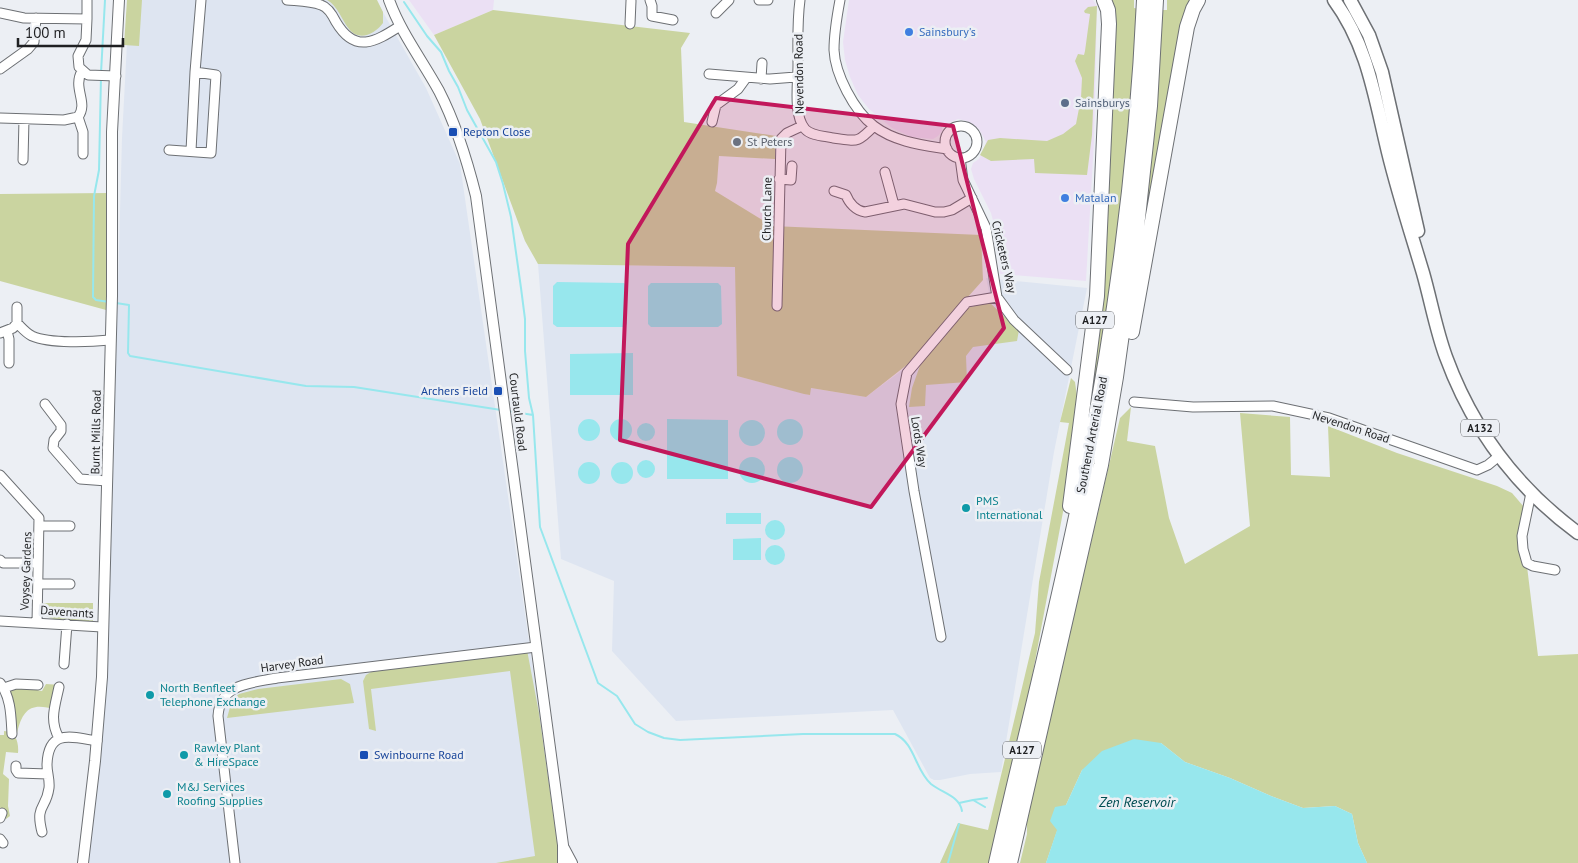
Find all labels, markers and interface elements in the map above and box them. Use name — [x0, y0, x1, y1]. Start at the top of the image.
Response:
scale bar — [18, 15, 122, 47]
text: 100 m — [25, 23, 66, 42]
place label: Sainsbury's — [919, 24, 976, 39]
marker: Sainsbury's — [903, 26, 915, 38]
street label: Nevendon Road — [790, 34, 807, 114]
place label: Sainsburys — [1075, 95, 1130, 110]
marker: Sainsburys — [1059, 97, 1071, 109]
place label: Repton Close — [463, 124, 530, 139]
marker: Repton Close — [447, 126, 459, 138]
place label: St Peters — [747, 134, 792, 149]
marker: St Peters — [731, 136, 743, 148]
street label: Church Lane — [758, 177, 775, 241]
place label: Matalan — [1075, 190, 1116, 205]
marker: Matalan — [1059, 192, 1071, 204]
street label: Cricketers Way — [989, 219, 1020, 295]
road number: A127 — [1076, 312, 1114, 328]
street label: Courtauld Road — [506, 372, 531, 452]
street label: Southend Arterial Road — [1073, 375, 1110, 495]
place label: Archers Field — [421, 383, 488, 398]
marker: Archers Field — [492, 385, 504, 397]
street label: Burnt Mills Road — [87, 389, 104, 475]
street label: Nevendon Road — [1311, 407, 1392, 446]
street label: Lords Way — [908, 415, 931, 469]
road number: A132 — [1461, 419, 1499, 436]
place label: PMS International — [976, 493, 1043, 522]
marker: PMS International — [960, 502, 972, 514]
street label: Voysey Gardens — [17, 531, 34, 612]
street label: Davenants — [40, 602, 94, 621]
street label: Harvey Road — [260, 652, 324, 675]
place label: North Benfleet Telephone Exchange — [160, 680, 266, 709]
marker: North Benfleet Telephone Exchange — [144, 689, 156, 701]
place label: Rawley Plant & HireSpace — [194, 740, 260, 769]
road number: A127 — [1003, 742, 1041, 758]
place label: Swinbourne Road — [374, 747, 464, 762]
marker: Rawley Plant & HireSpace — [178, 749, 190, 761]
marker: Swinbourne Road — [358, 749, 370, 761]
place label: M&J Services Roofing Supplies — [177, 779, 263, 808]
marker: M&J Services Roofing Supplies — [161, 788, 173, 800]
water label: Zen Reservoir — [1098, 793, 1176, 811]

